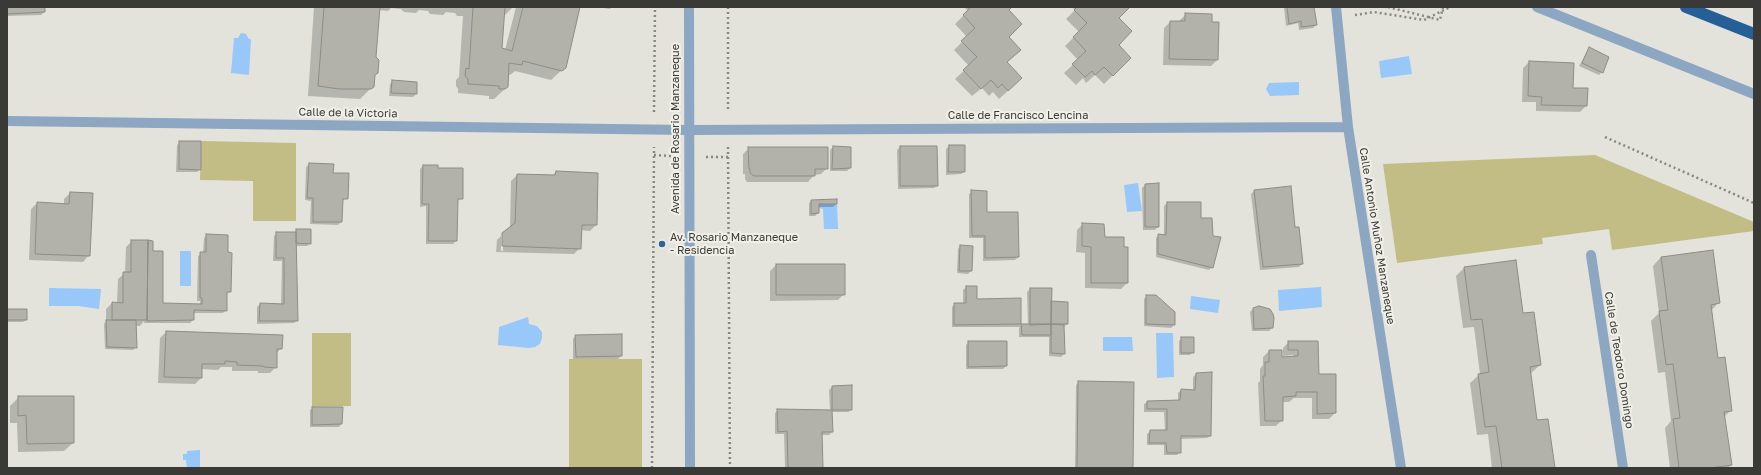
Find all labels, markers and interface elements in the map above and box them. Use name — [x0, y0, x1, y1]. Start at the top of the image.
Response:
street label: Avenida de Rosario Manzaneque — [669, 44, 683, 214]
street label: Calle de la Victoria — [298, 106, 398, 120]
street label: Calle de Francisco Lencina — [948, 109, 1088, 123]
street label: Calle Antonio Muñoz Manzaneque — [1356, 147, 1398, 325]
place label: Av. Rosario Manzaneque - Residencia — [670, 231, 798, 257]
marker: Av. Rosario Manzaneque - Residencia — [657, 239, 667, 249]
street label: Calle de Teodoro Domingo — [1602, 291, 1636, 429]

